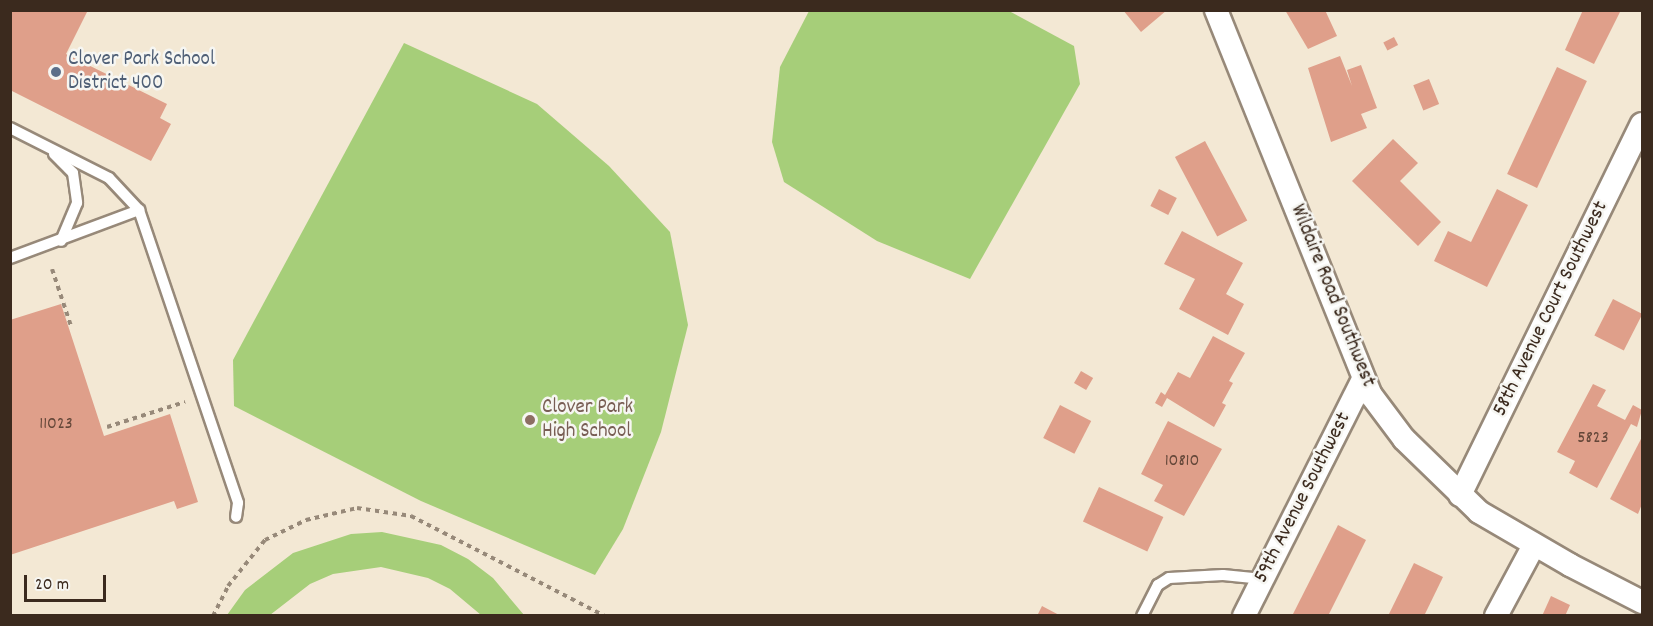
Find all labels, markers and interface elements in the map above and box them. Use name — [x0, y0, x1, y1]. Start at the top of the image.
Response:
place label: Clover Park School District 400 — [68, 47, 215, 97]
marker: Clover Park School District 400 — [49, 65, 63, 79]
street label: 58th Avenue Court Southwest — [1488, 197, 1614, 421]
street label: Wildaire Road Southwest — [1284, 201, 1380, 391]
place label: Clover Park High School — [542, 395, 633, 445]
street label: 59th Avenue Southwest — [1249, 408, 1357, 588]
marker: Clover Park High School — [523, 413, 537, 427]
house number: 11023 — [39, 414, 73, 436]
house number: 5823 — [1577, 428, 1609, 450]
house number: 10810 — [1165, 451, 1199, 473]
scale bar — [27, 563, 110, 601]
text: 20 m — [35, 573, 69, 598]

